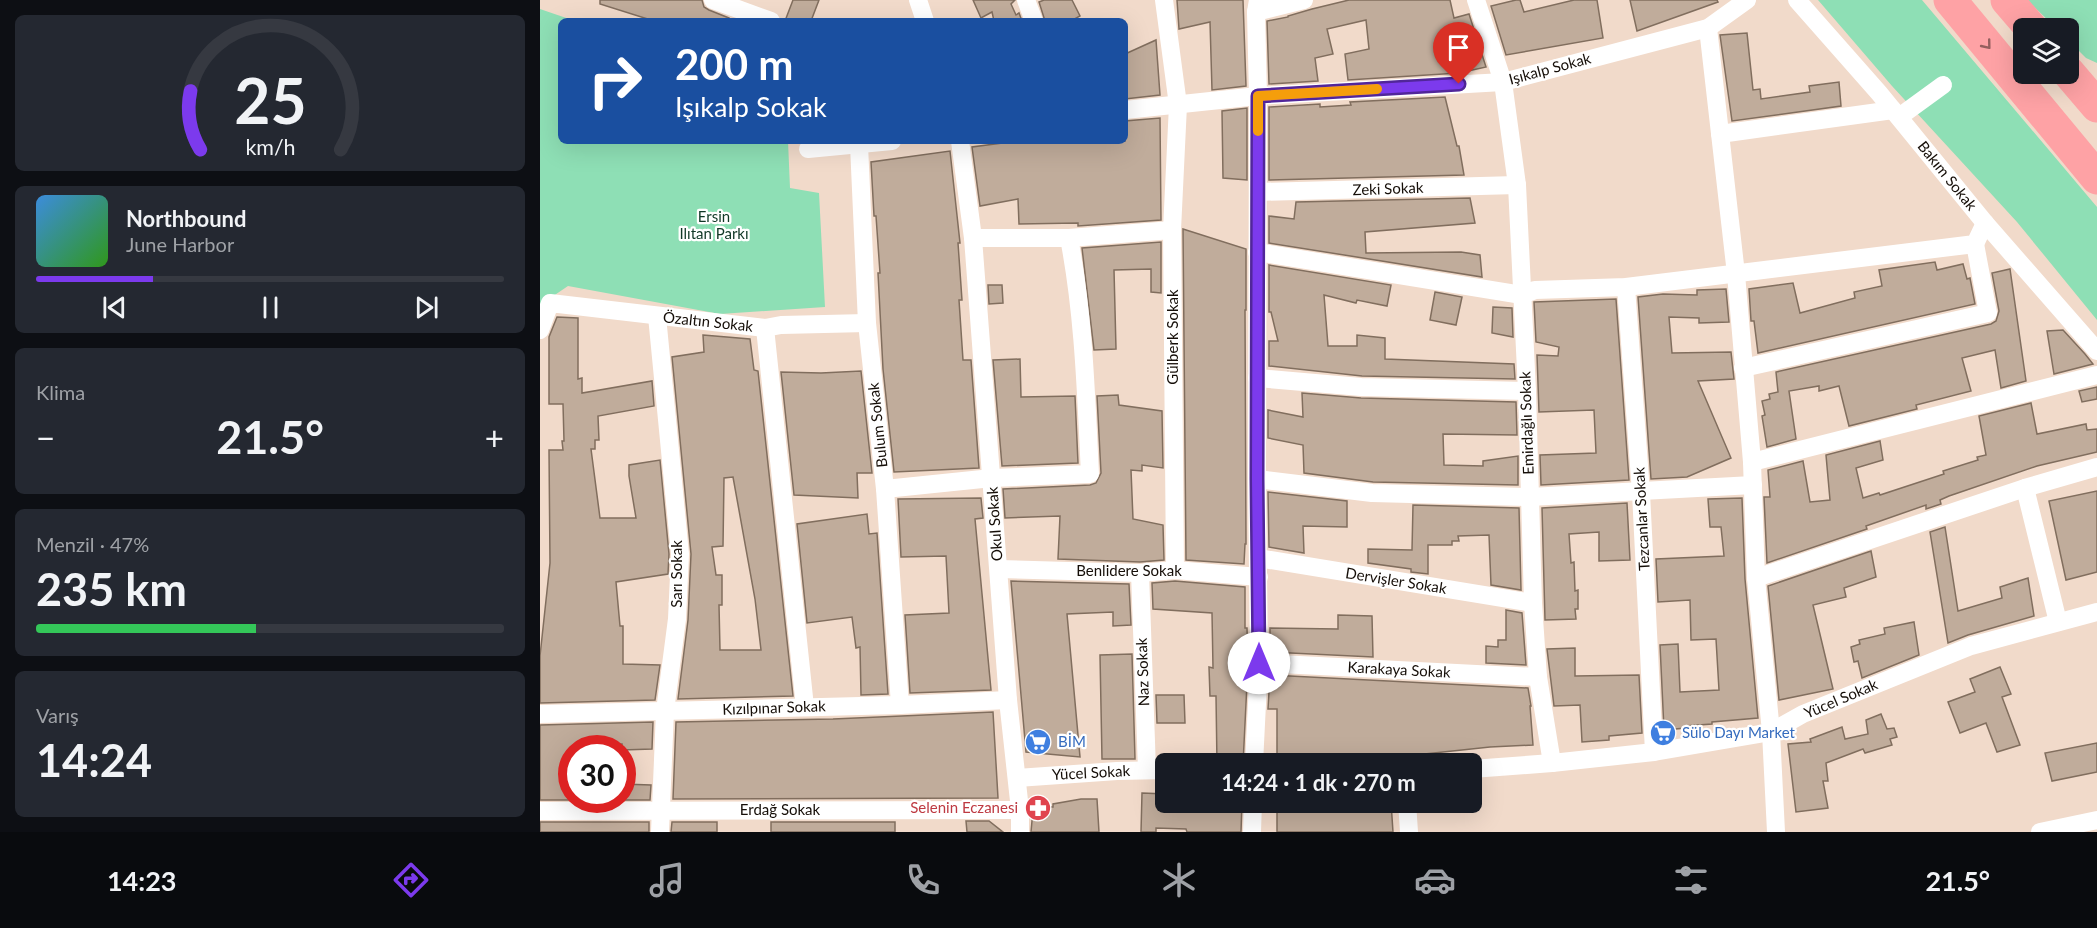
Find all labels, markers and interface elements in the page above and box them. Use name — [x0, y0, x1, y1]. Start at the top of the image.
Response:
map controls — [2013, 18, 2079, 84]
button: layers — [2013, 18, 2079, 84]
pin — [1433, 22, 1484, 84]
icon: arrive — [1442, 31, 1475, 64]
one-way arrow — [1980, 38, 1991, 49]
text: 200 m — [675, 39, 793, 89]
icon: right — [576, 42, 654, 120]
street label: Işıkalp Sokak — [1507, 48, 1593, 88]
text: 25 — [234, 62, 306, 137]
text: Işıkalp Sokak — [675, 90, 827, 123]
text: km/h — [245, 134, 295, 160]
street label: Bakım Sokak — [1914, 137, 1981, 214]
street label: Zeki Sokak — [1352, 178, 1424, 198]
text: Northbound — [126, 205, 246, 232]
park label: Ersin Ilıtan Parkı — [679, 207, 749, 242]
text: June Harbor — [126, 232, 234, 256]
street label: Gülberk Sokak — [1163, 289, 1181, 385]
icon: previous — [98, 291, 131, 324]
icon: pause — [254, 291, 287, 324]
icon: next — [410, 291, 443, 324]
street label: Özaltın Sokak — [662, 307, 754, 335]
street label: Emirdağlı Sokak — [1515, 371, 1537, 475]
text: Klima — [36, 380, 85, 404]
street label: Bulum Sokak — [864, 381, 890, 468]
text: 21.5° — [216, 410, 324, 464]
text: − — [36, 417, 55, 457]
text: + — [485, 417, 504, 457]
street label: Tezcanlar Sokak — [1629, 466, 1653, 571]
street label: Okul Sokak — [982, 486, 1006, 562]
text: Menzil · 47% — [36, 532, 149, 556]
street label: Sarı Sokak — [667, 540, 685, 608]
street label: Benlidere Sokak — [1076, 561, 1182, 579]
text: 235 km — [36, 562, 187, 616]
street label: Dervişler Sokak — [1344, 563, 1448, 597]
position arrow — [1227, 631, 1291, 695]
street label: Naz Sokak — [1132, 637, 1152, 707]
street label: Karakaya Sokak — [1347, 657, 1451, 681]
street label: Yücel Sokak — [1801, 674, 1880, 722]
street label: Kızılpınar Sokak — [722, 696, 826, 718]
text: Varış — [36, 703, 79, 727]
supermarket icon: Sülo Dayı Market — [1648, 718, 1678, 748]
place label: Sülo Dayı Market — [1682, 723, 1796, 741]
supermarket icon: BİM — [1023, 727, 1053, 757]
place label: BİM — [1058, 732, 1086, 750]
text: 14:24 — [36, 733, 152, 787]
speed limit sign: 30 — [558, 735, 636, 813]
street label: Yücel Sokak — [1051, 761, 1131, 783]
text: 14:24 · 1 dk · 270 m — [1221, 769, 1416, 796]
pharmacy icon: Selenin Eczanesi — [1023, 793, 1053, 823]
place label: Selenin Eczanesi — [910, 798, 1018, 816]
street label: Erdağ Sokak — [740, 800, 821, 818]
icon: directions — [390, 859, 432, 901]
icon: music — [646, 859, 688, 901]
icon: phone — [902, 859, 944, 901]
icon: climate — [1158, 859, 1200, 901]
icon: car — [1414, 859, 1456, 901]
icon: filters — [1670, 859, 1712, 901]
text: 14:23 — [107, 864, 177, 897]
text: 21.5° — [1925, 864, 1990, 897]

